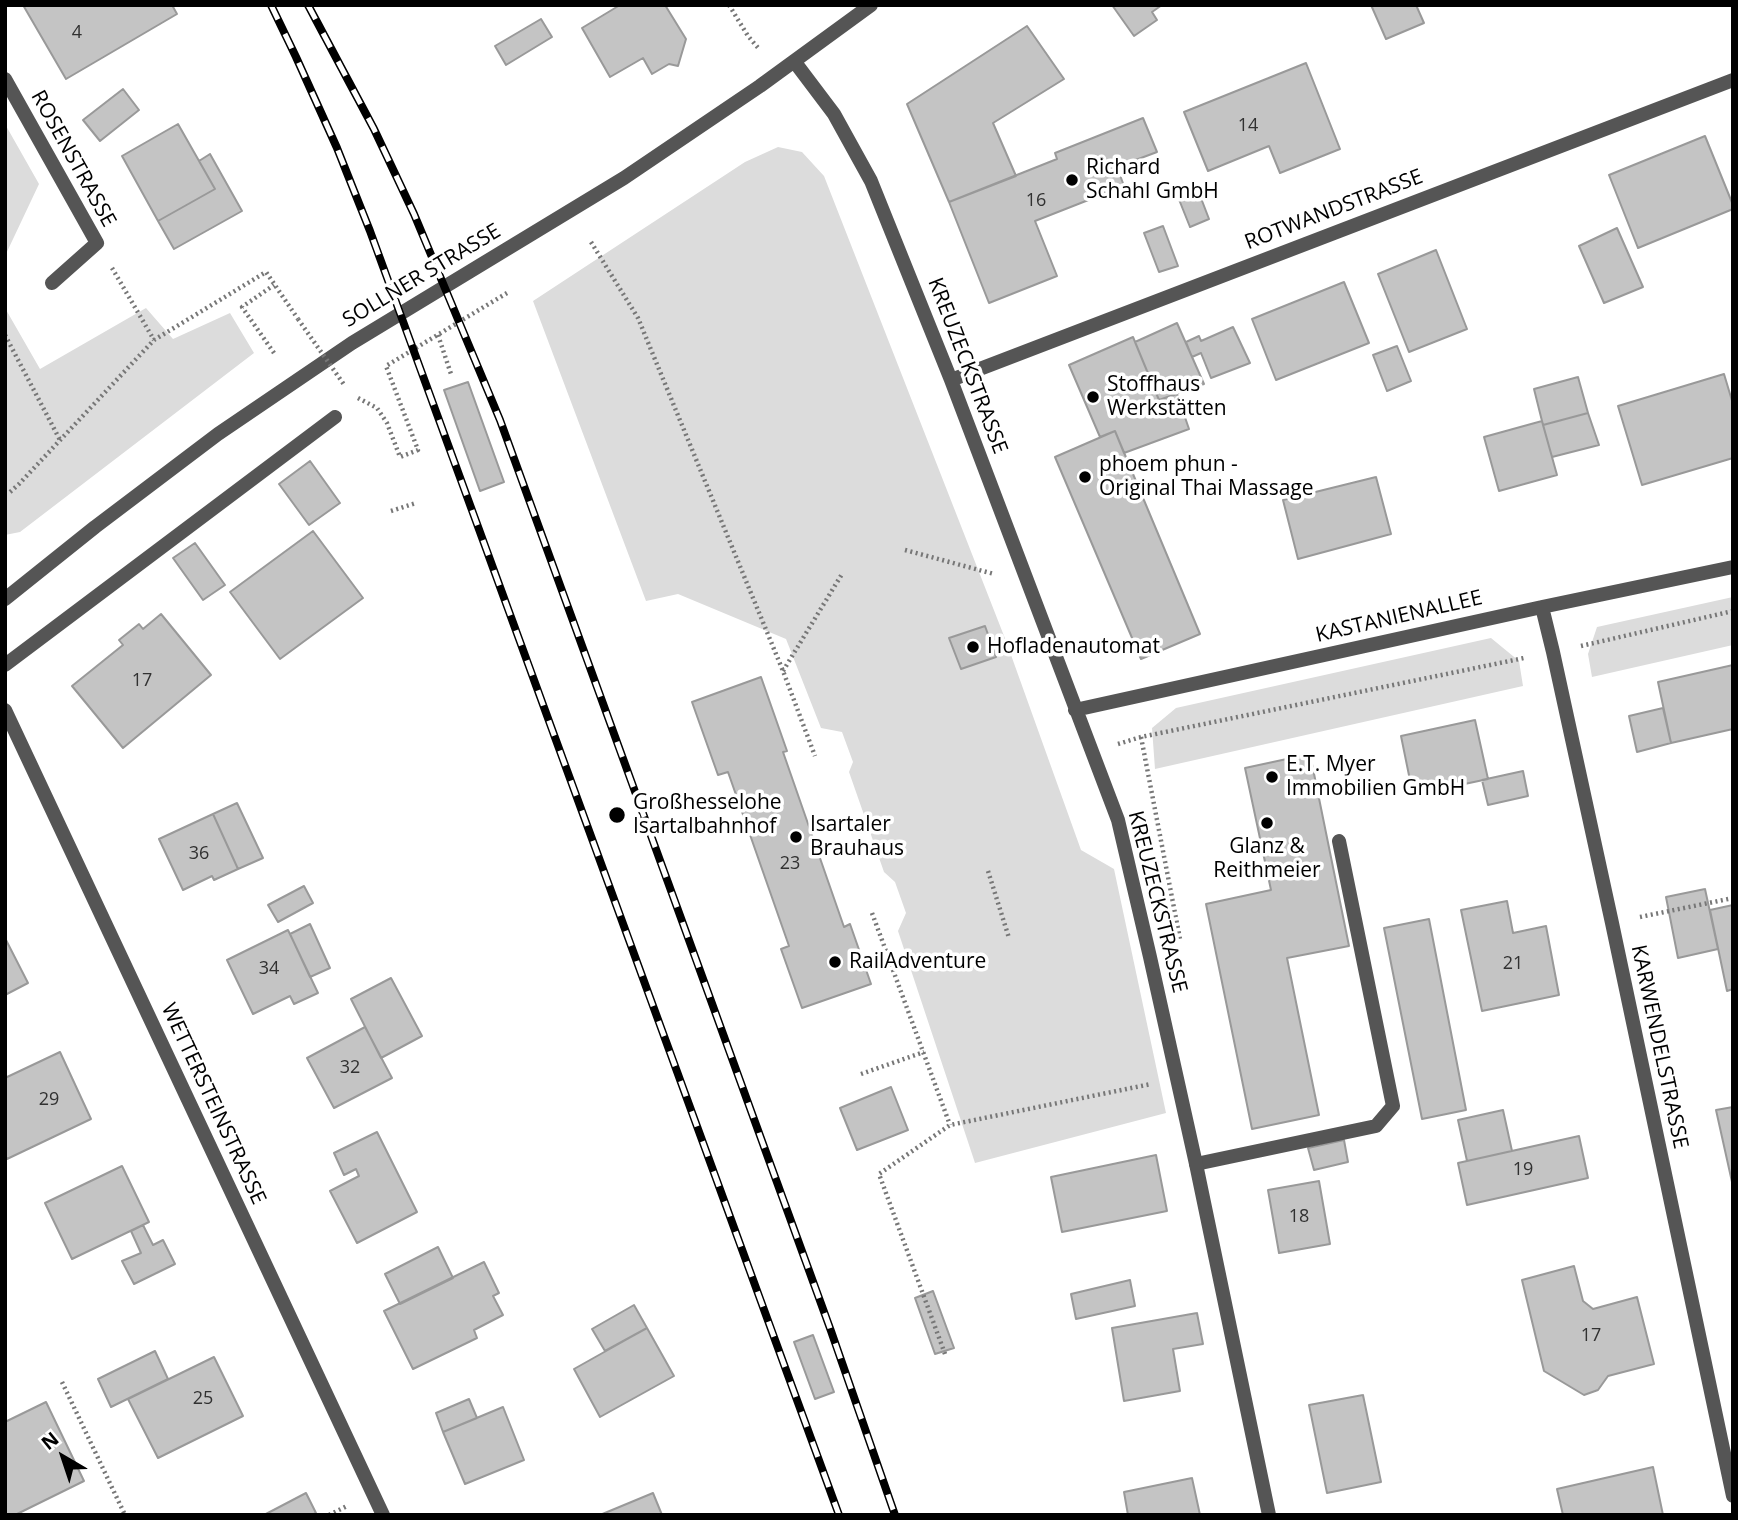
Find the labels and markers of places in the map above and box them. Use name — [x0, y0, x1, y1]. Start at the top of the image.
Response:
place label: Richard Schahl GmbH — [1086, 155, 1219, 205]
marker: Richard Schahl GmbH — [1064, 172, 1080, 188]
place label: Stoffhaus Werkstätten — [1107, 372, 1227, 422]
marker: Stoffhaus Werkstätten — [1085, 389, 1101, 405]
place label: phoem phun - Original Thai Massage — [1099, 452, 1314, 502]
marker: phoem phun - Original Thai Massage — [1077, 469, 1093, 485]
place label: Hofladenautomat — [987, 634, 1160, 660]
marker: Hofladenautomat — [965, 639, 981, 655]
place label: E.T. Myer Immobilien GmbH — [1286, 752, 1465, 802]
marker: E.T. Myer Immobilien GmbH — [1264, 769, 1280, 785]
place label: Großhesselohe Isartalbahnhof — [633, 790, 782, 840]
marker: Großhesselohe Isartalbahnhof — [607, 805, 627, 825]
place label: Isartaler Brauhaus — [810, 812, 904, 862]
marker: Glanz & Reithmeier — [1259, 815, 1275, 831]
marker: Isartaler Brauhaus — [788, 829, 804, 845]
place label: Glanz & Reithmeier — [1213, 834, 1321, 884]
place label: RailAdventure — [849, 949, 986, 975]
marker: RailAdventure — [827, 954, 843, 970]

